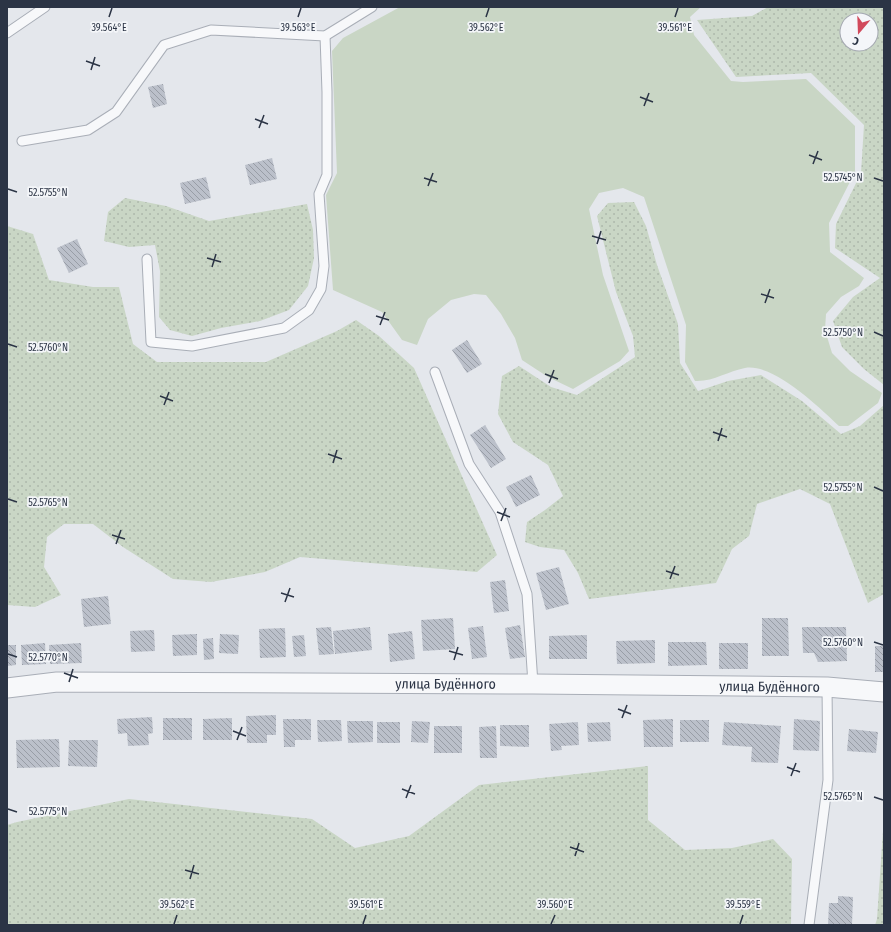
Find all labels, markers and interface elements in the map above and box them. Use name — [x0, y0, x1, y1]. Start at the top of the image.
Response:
north arrow — [839, 12, 879, 52]
text: 39.564°E — [91, 22, 127, 34]
text: 39.563°E — [281, 22, 316, 34]
text: 39.562°E — [469, 22, 504, 34]
text: 39.561°E — [658, 22, 692, 34]
text: С — [851, 34, 861, 48]
text: 52.5745°N — [823, 172, 863, 184]
text: 52.5755°N — [28, 187, 68, 199]
text: 52.5750°N — [823, 327, 863, 339]
text: 52.5760°N — [28, 342, 68, 354]
text: 52.5755°N — [823, 482, 863, 494]
text: 52.5765°N — [28, 497, 68, 509]
text: 52.5760°N — [823, 637, 863, 649]
text: 52.5770°N — [28, 652, 68, 664]
street label: улица Будённого — [395, 675, 496, 693]
street label: улица Будённого — [719, 678, 820, 696]
text: 52.5765°N — [823, 791, 863, 803]
text: 52.5775°N — [29, 806, 67, 818]
text: 39.562°E — [160, 899, 195, 911]
text: 39.561°E — [349, 899, 383, 911]
text: 39.560°E — [537, 899, 573, 911]
text: 39.559°E — [726, 899, 761, 911]

